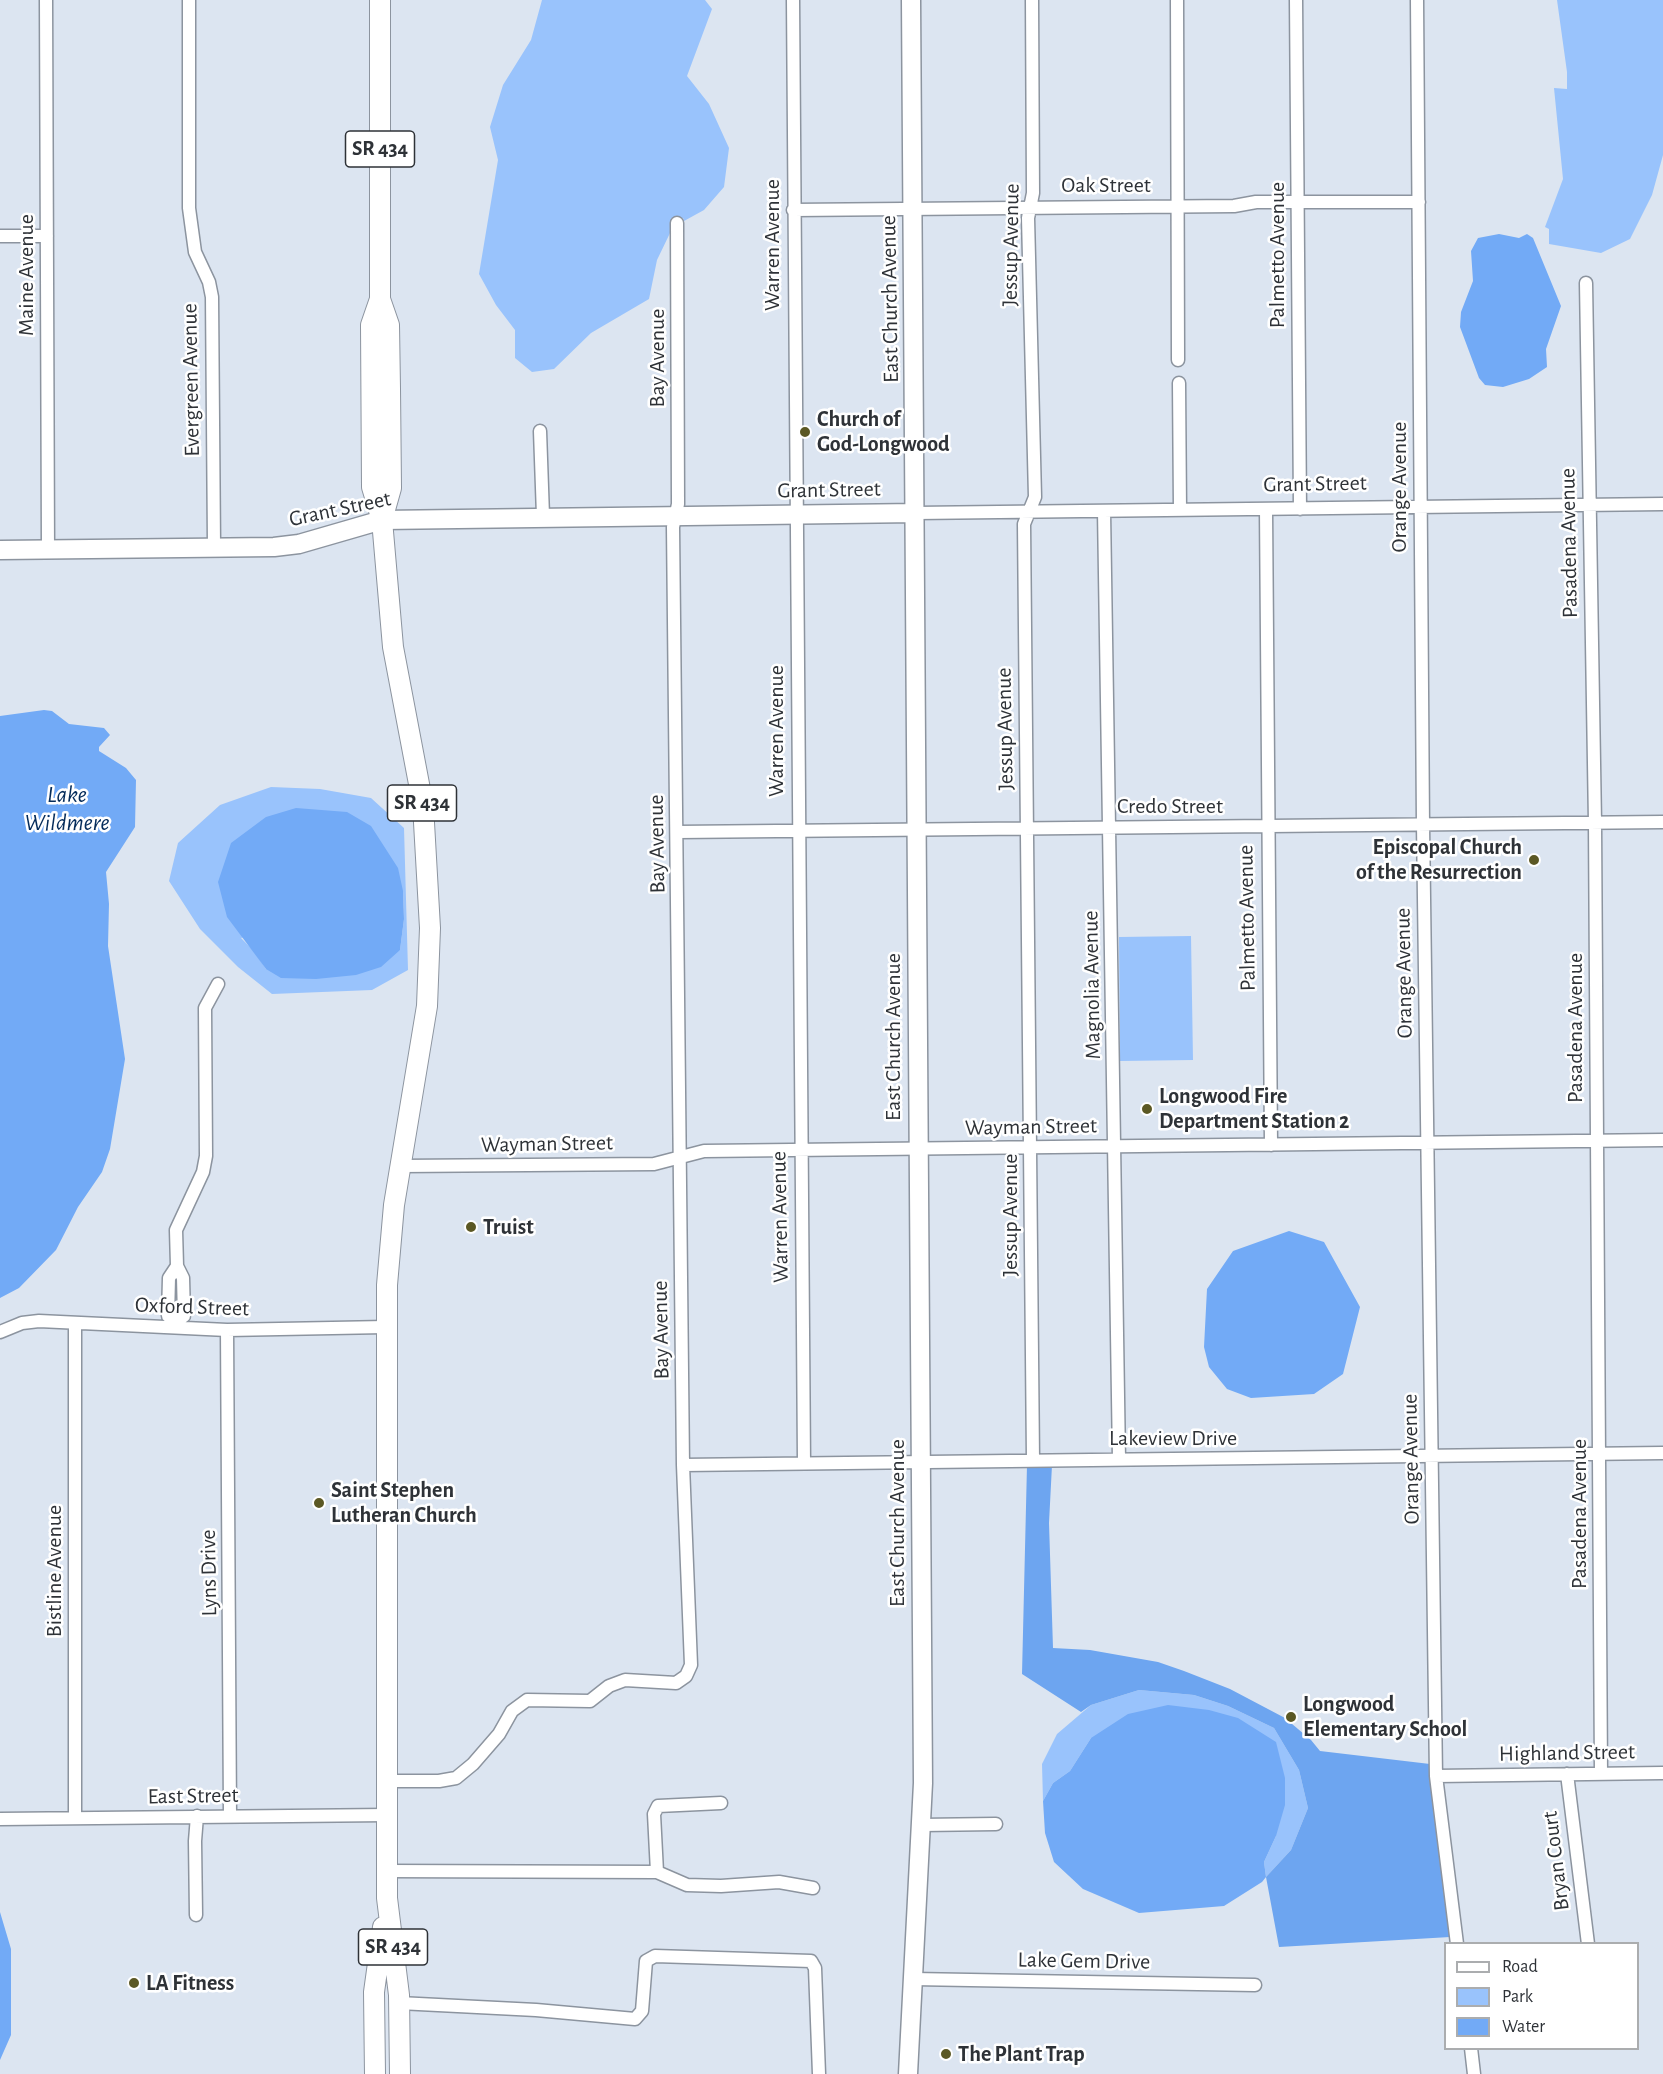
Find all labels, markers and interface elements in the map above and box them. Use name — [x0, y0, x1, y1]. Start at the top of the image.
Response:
road number: SR 434 — [346, 131, 415, 167]
street label: Oak Street — [1061, 172, 1151, 198]
street label: Warren Avenue — [759, 179, 785, 311]
street label: Palmetto Avenue — [1264, 182, 1290, 328]
street label: Jessup Avenue — [997, 183, 1025, 307]
street label: Maine Avenue — [13, 214, 39, 336]
street label: East Church Avenue — [875, 215, 905, 383]
street label: Evergreen Avenue — [176, 303, 206, 457]
street label: Bay Avenue — [644, 309, 670, 407]
place label: Church of God-Longwood — [817, 406, 950, 458]
street label: Orange Avenue — [1386, 422, 1412, 552]
marker: Church of God-Longwood — [798, 425, 812, 439]
street label: Pasadena Avenue — [1554, 468, 1584, 618]
street label: Grant Street — [1263, 470, 1367, 498]
street label: Grant Street — [777, 476, 881, 504]
street label: Grant Street — [287, 485, 393, 533]
street label: Warren Avenue — [763, 665, 789, 797]
street label: Jessup Avenue — [991, 667, 1019, 791]
water label: Lake Wildmere — [24, 781, 110, 837]
road number: SR 434 — [388, 785, 456, 821]
street label: Credo Street — [1117, 793, 1223, 819]
street label: Bay Avenue — [643, 794, 671, 894]
place label: Episcopal Church of the Resurrection — [1356, 834, 1522, 885]
street label: Palmetto Avenue — [1233, 845, 1261, 991]
marker: Episcopal Church of the Resurrection — [1527, 853, 1541, 867]
street label: Orange Avenue — [1390, 907, 1418, 1039]
street label: Magnolia Avenue — [1078, 910, 1106, 1060]
street label: East Church Avenue — [880, 953, 906, 1121]
street label: Pasadena Avenue — [1562, 953, 1588, 1103]
place label: Longwood Fire Department Station 2 — [1159, 1083, 1349, 1134]
marker: Longwood Fire Department Station 2 — [1140, 1102, 1154, 1116]
street label: Wayman Street — [965, 1113, 1097, 1141]
street label: Wayman Street — [481, 1130, 613, 1158]
street label: Warren Avenue — [766, 1151, 794, 1283]
street label: Jessup Avenue — [997, 1154, 1023, 1276]
place label: Truist — [483, 1214, 534, 1240]
marker: Truist — [464, 1220, 478, 1234]
street label: Bay Avenue — [647, 1280, 675, 1380]
street label: Oxford Street — [134, 1292, 250, 1322]
street label: Orange Avenue — [1397, 1393, 1425, 1525]
street label: Lakeview Drive — [1109, 1425, 1237, 1451]
street label: East Church Avenue — [884, 1439, 910, 1607]
street label: Pasadena Avenue — [1566, 1439, 1592, 1589]
place label: Saint Stephen Lutheran Church — [331, 1477, 477, 1528]
marker: Saint Stephen Lutheran Church — [312, 1496, 326, 1510]
street label: Bistline Avenue — [41, 1505, 67, 1637]
street label: Lyns Drive — [195, 1529, 223, 1617]
place label: Longwood Elementary School — [1303, 1691, 1467, 1742]
marker: Longwood Elementary School — [1284, 1710, 1298, 1724]
street label: Highland Street — [1499, 1739, 1635, 1767]
street label: East Street — [147, 1782, 239, 1810]
street label: Bryan Court — [1537, 1810, 1575, 1912]
road number: SR 434 — [358, 1929, 428, 1965]
legend — [1444, 1942, 1639, 2050]
street label: Lake Gem Drive — [1017, 1947, 1151, 1975]
text: Road — [1502, 1958, 1538, 1976]
place label: LA Fitness — [146, 1970, 234, 1996]
marker: LA Fitness — [127, 1976, 141, 1990]
text: Park — [1502, 1988, 1533, 2006]
text: Water — [1502, 2018, 1545, 2036]
place label: The Plant Trap — [958, 2041, 1085, 2067]
marker: The Plant Trap — [939, 2047, 953, 2061]

